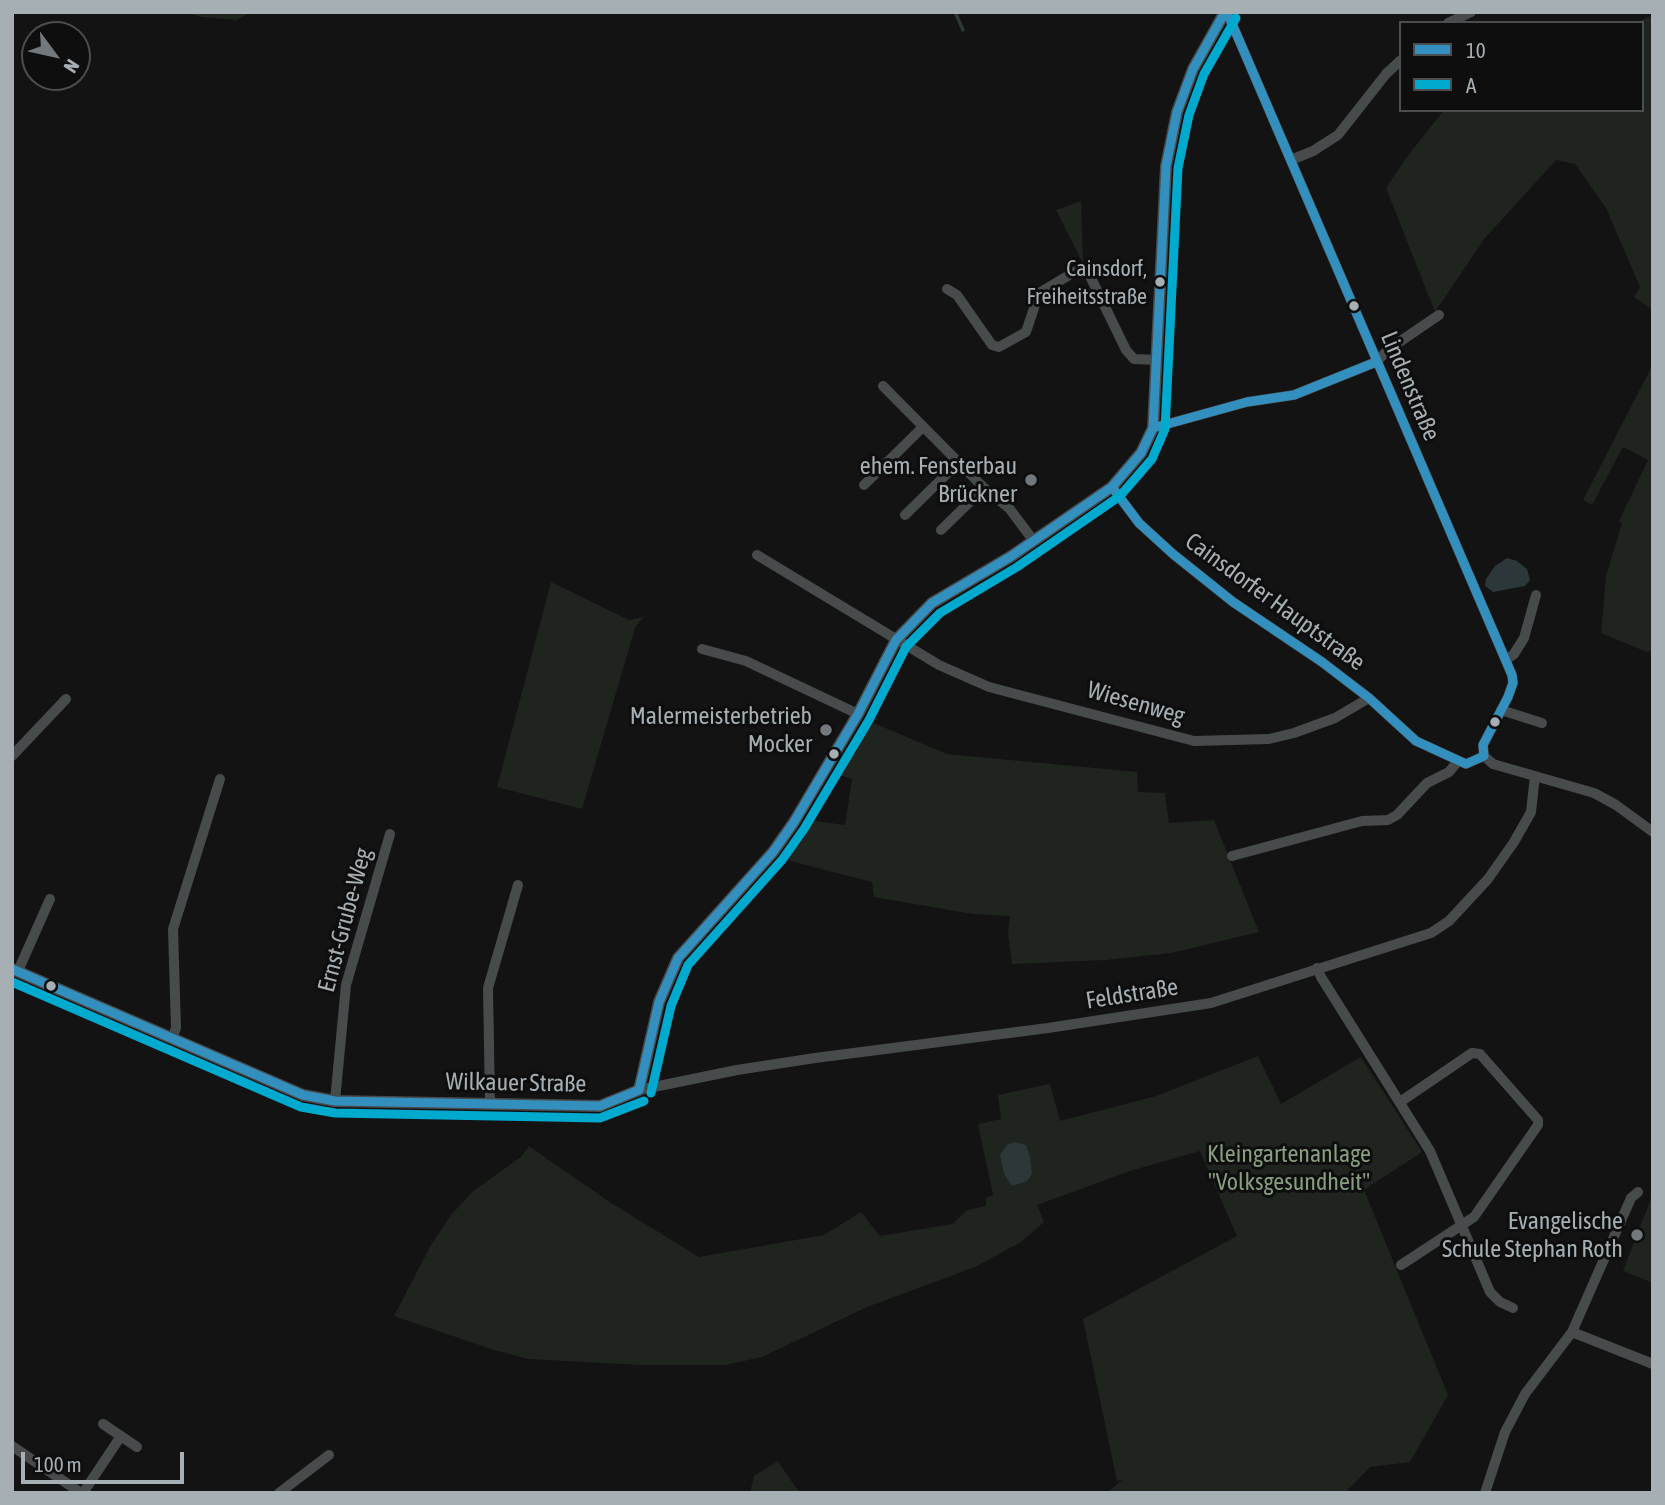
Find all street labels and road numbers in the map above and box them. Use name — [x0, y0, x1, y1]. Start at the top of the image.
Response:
street label: Lindenstraße — [1374, 327, 1446, 445]
street label: Cainsdorfer Hauptstraße — [1179, 527, 1371, 677]
street label: Wiesenweg — [1084, 675, 1188, 731]
street label: Ernst-Grube-Weg — [312, 845, 378, 995]
street label: Feldstraße — [1084, 973, 1180, 1015]
street label: Wilkauer Straße — [445, 1067, 587, 1099]

